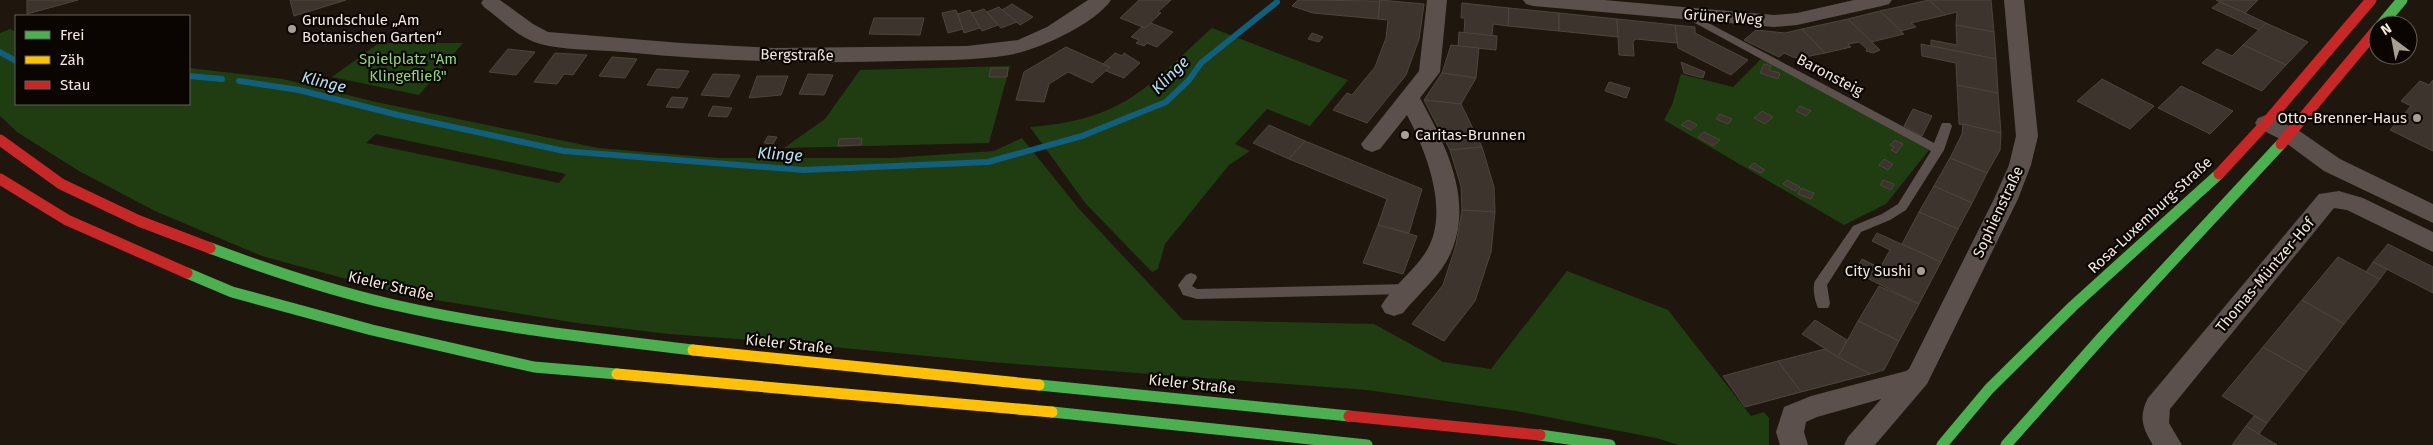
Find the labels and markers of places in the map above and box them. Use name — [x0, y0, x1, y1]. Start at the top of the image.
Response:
place label: Grundschule „Am Botanischen Garten“ — [302, 11, 442, 46]
marker: Grundschule „Am Botanischen Garten“ — [286, 23, 298, 35]
place label: Otto-Brenner-Haus — [2277, 109, 2407, 127]
marker: Otto-Brenner-Haus — [2411, 112, 2423, 124]
place label: Caritas-Brunnen — [1415, 126, 1526, 144]
marker: Caritas-Brunnen — [1399, 129, 1411, 141]
place label: City Sushi — [1845, 262, 1911, 280]
marker: City Sushi — [1915, 265, 1927, 277]

